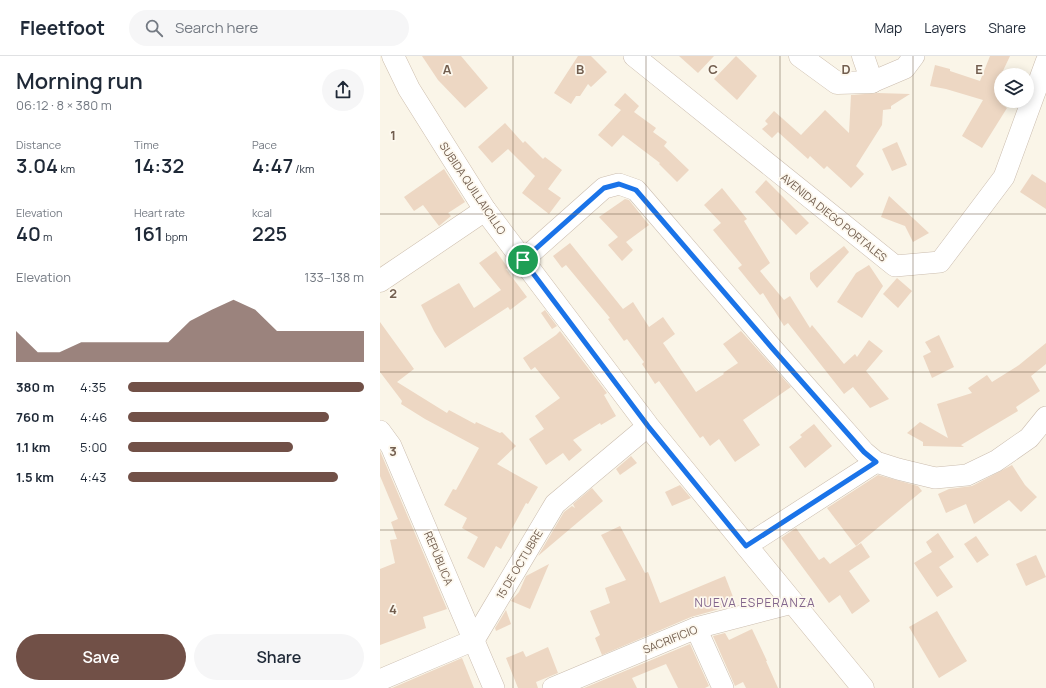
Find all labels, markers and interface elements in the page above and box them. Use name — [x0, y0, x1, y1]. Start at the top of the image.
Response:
search box — [129, 10, 409, 46]
text: Fleetfoot — [20, 15, 105, 41]
icon: search — [143, 17, 165, 39]
text: Search here — [175, 17, 258, 38]
text: Map — [874, 18, 902, 37]
text: Layers — [924, 18, 966, 37]
text: Share — [988, 18, 1026, 37]
text: A — [443, 60, 452, 78]
text: B — [576, 60, 584, 78]
text: C — [708, 60, 718, 78]
text: D — [841, 60, 851, 78]
text: E — [975, 60, 983, 78]
text: Morning run — [16, 66, 143, 96]
map controls — [994, 68, 1034, 108]
button: layers — [994, 68, 1034, 108]
button: share — [322, 69, 364, 111]
text: 06:12 · 8 × 380 m — [16, 96, 112, 114]
text: 1 — [390, 126, 396, 144]
text: Distance — [16, 137, 61, 152]
text: Time — [134, 137, 159, 152]
text: Pace — [252, 137, 277, 152]
street label: SUBIDA QUILLAICILLO — [436, 139, 510, 237]
text: 3.04 — [16, 152, 58, 179]
text: 14:32 — [134, 152, 184, 179]
text: 4:47 — [252, 152, 293, 179]
text: km — [58, 161, 75, 176]
text: /km — [293, 161, 314, 176]
street label: AVENIDA DIEGO PORTALES — [778, 169, 890, 265]
text: Elevation — [16, 205, 62, 220]
text: Heart rate — [134, 205, 185, 220]
text: kcal — [252, 205, 272, 220]
text: 40 — [16, 220, 41, 247]
text: 161 — [134, 220, 163, 247]
text: 225 — [252, 220, 287, 247]
text: m — [41, 229, 52, 244]
text: bpm — [163, 229, 188, 244]
pin — [506, 243, 540, 277]
icon: arrive — [512, 249, 534, 271]
text: Elevation — [16, 268, 71, 286]
text: 133–138 m — [304, 268, 364, 286]
text: 2 — [389, 284, 397, 302]
text: 380 m — [16, 378, 54, 396]
text: 4:35 — [80, 378, 106, 396]
text: 760 m — [16, 408, 54, 426]
text: 4:46 — [80, 408, 107, 426]
text: 1.1 km — [16, 438, 51, 456]
text: 5:00 — [80, 438, 107, 456]
text: 3 — [389, 442, 397, 460]
text: 1.5 km — [16, 468, 54, 486]
text: 4:43 — [80, 468, 106, 486]
street label: 15 DE OCTUBRE — [492, 526, 546, 602]
street label: REPÚBLICA — [421, 529, 457, 587]
district label: NUEVA ESPERANZA — [694, 594, 816, 611]
text: 4 — [389, 600, 397, 618]
street label: SACRIFICIO — [641, 621, 699, 657]
button: Save — [16, 634, 186, 680]
button: Share — [194, 634, 364, 680]

